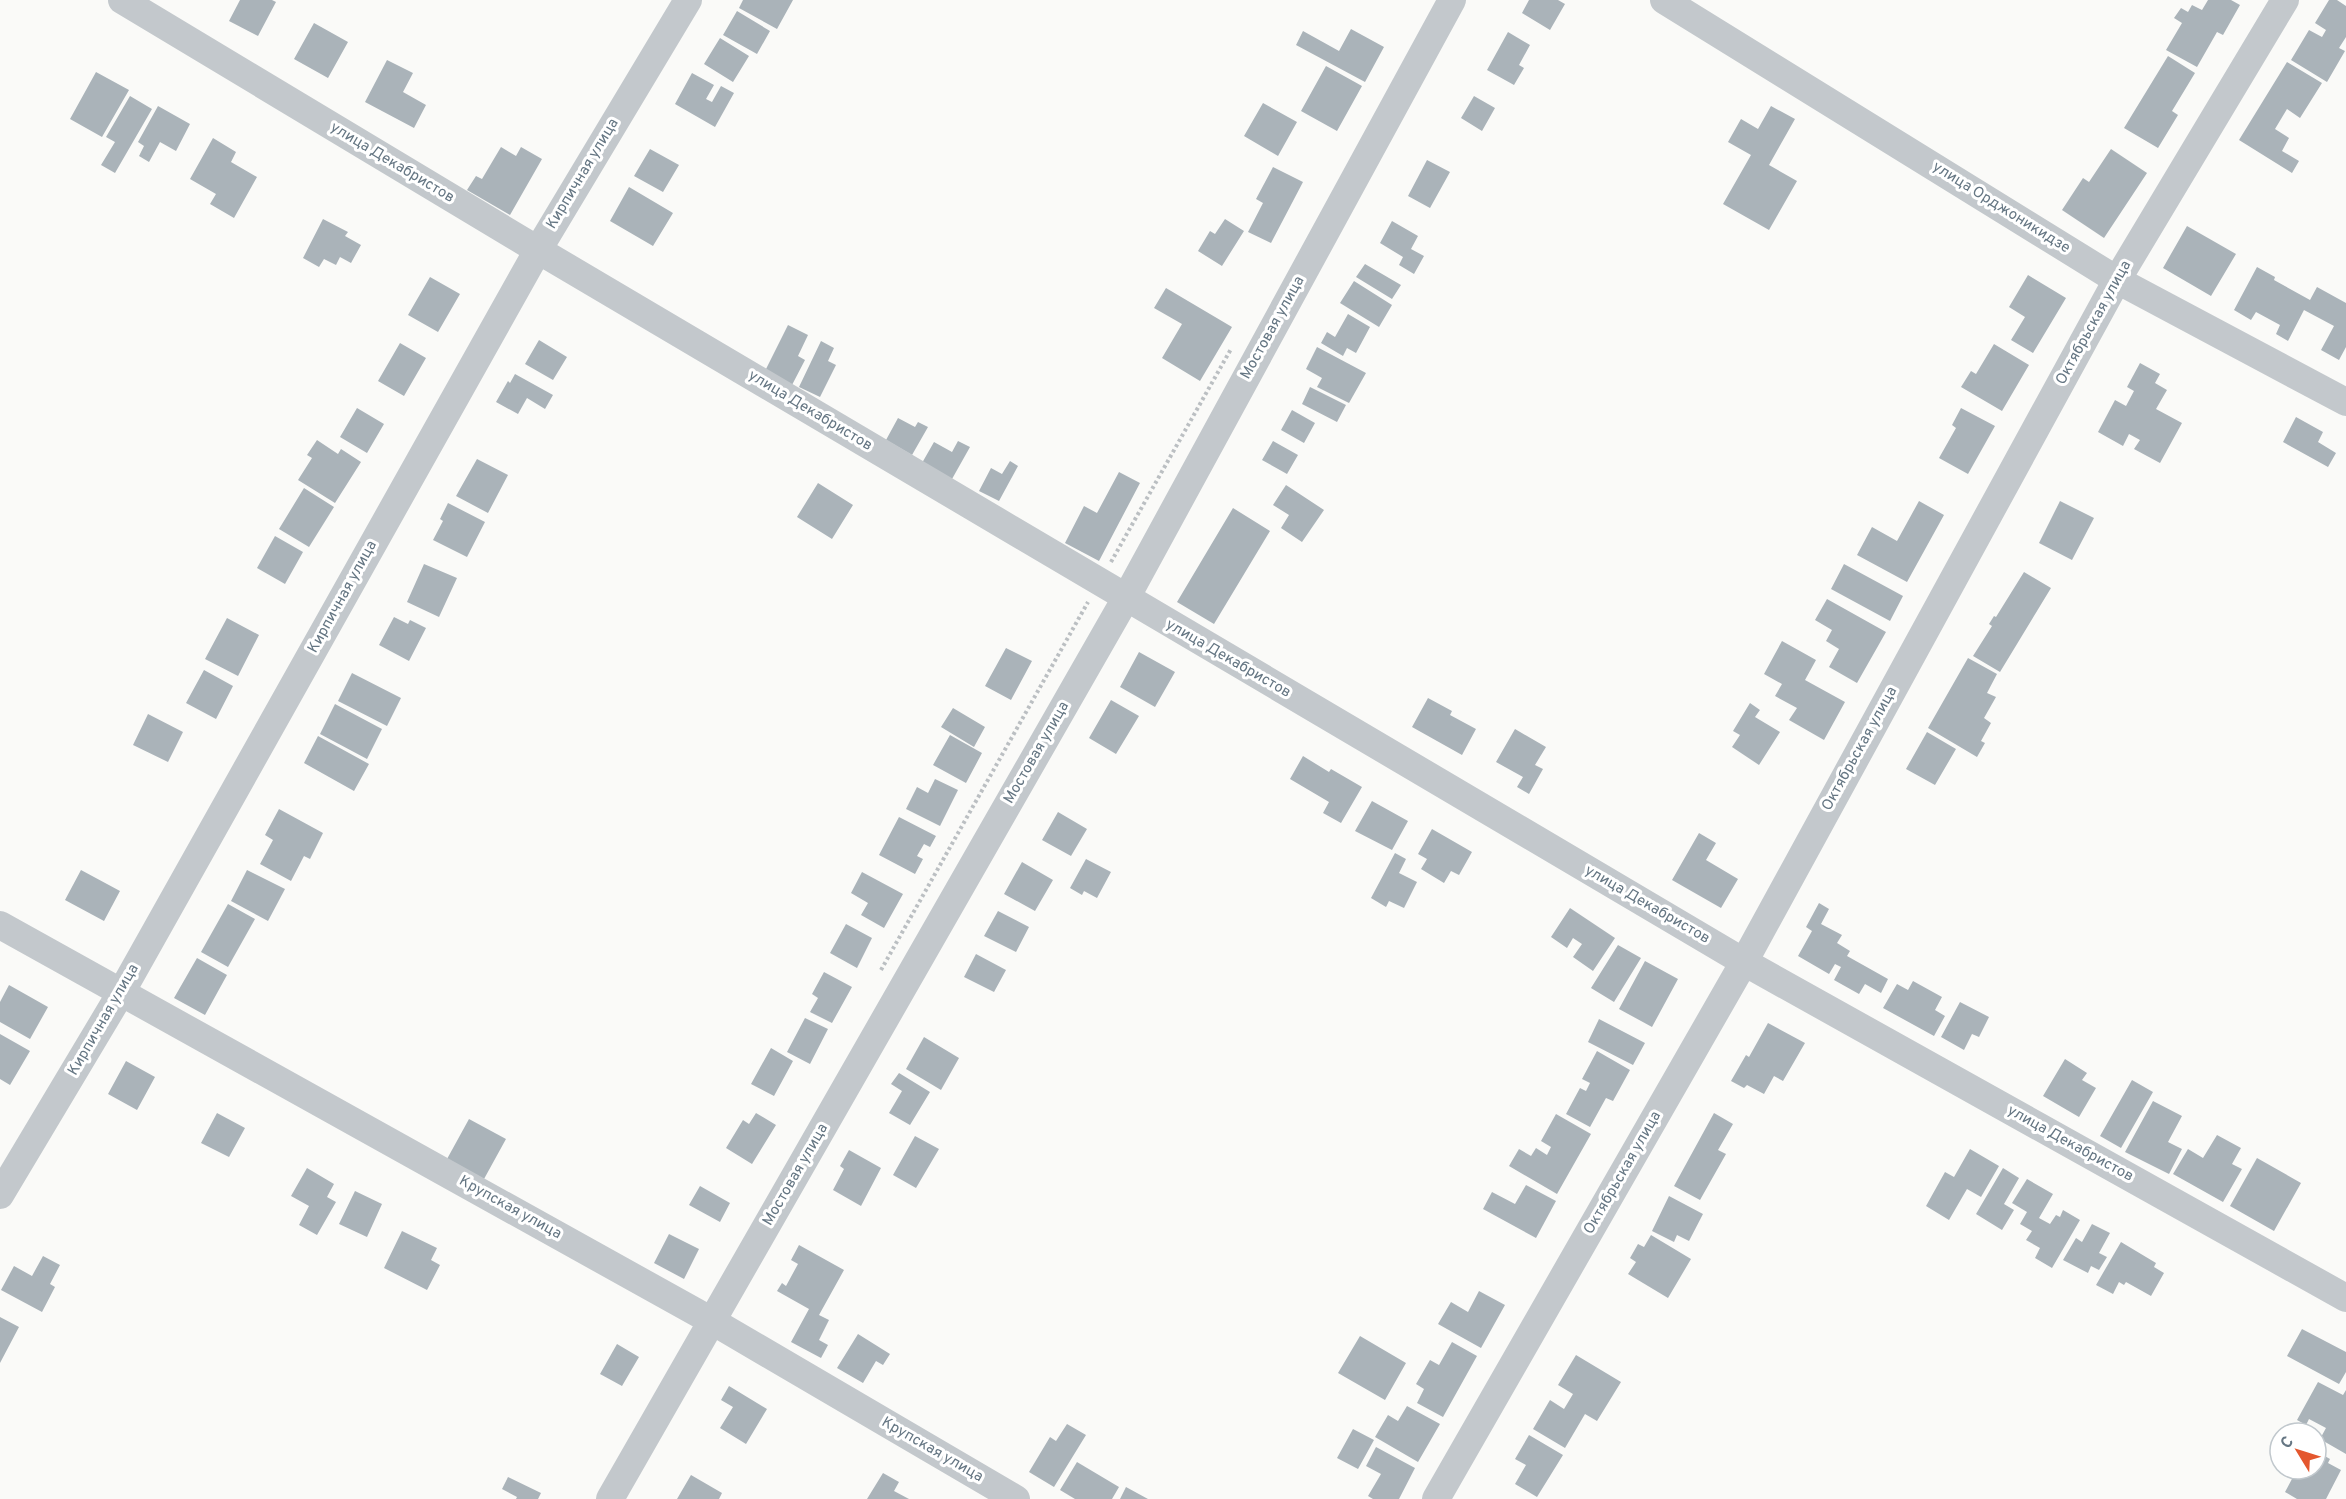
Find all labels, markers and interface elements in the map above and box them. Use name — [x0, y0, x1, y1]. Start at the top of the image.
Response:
street label: Кирпичная улица — [542, 115, 624, 233]
street label: улица Декабристов — [326, 118, 458, 208]
street label: улица Орджоникидзе — [1929, 158, 2073, 258]
street label: Октябрьская улица — [2052, 258, 2136, 388]
street label: Мостовая улица — [1237, 273, 1309, 383]
street label: улица Декабристов — [744, 366, 876, 456]
street label: Кирпичная улица — [304, 537, 382, 657]
street label: улица Декабристов — [1162, 615, 1294, 703]
street label: Октябрьская улица — [1818, 684, 1902, 814]
street label: Мостовая улица — [1000, 698, 1074, 808]
street label: улица Декабристов — [1581, 861, 1713, 949]
street label: Кирпичная улица — [64, 961, 144, 1079]
street label: улица Декабристов — [2003, 1101, 2137, 1187]
street label: Октябрьская улица — [1580, 1108, 1666, 1238]
street label: Мостовая улица — [759, 1120, 833, 1230]
street label: Крупская улица — [455, 1172, 565, 1244]
street label: Крупская улица — [878, 1413, 986, 1487]
north arrow — [2268, 1421, 2328, 1481]
text: С — [2277, 1433, 2299, 1453]

